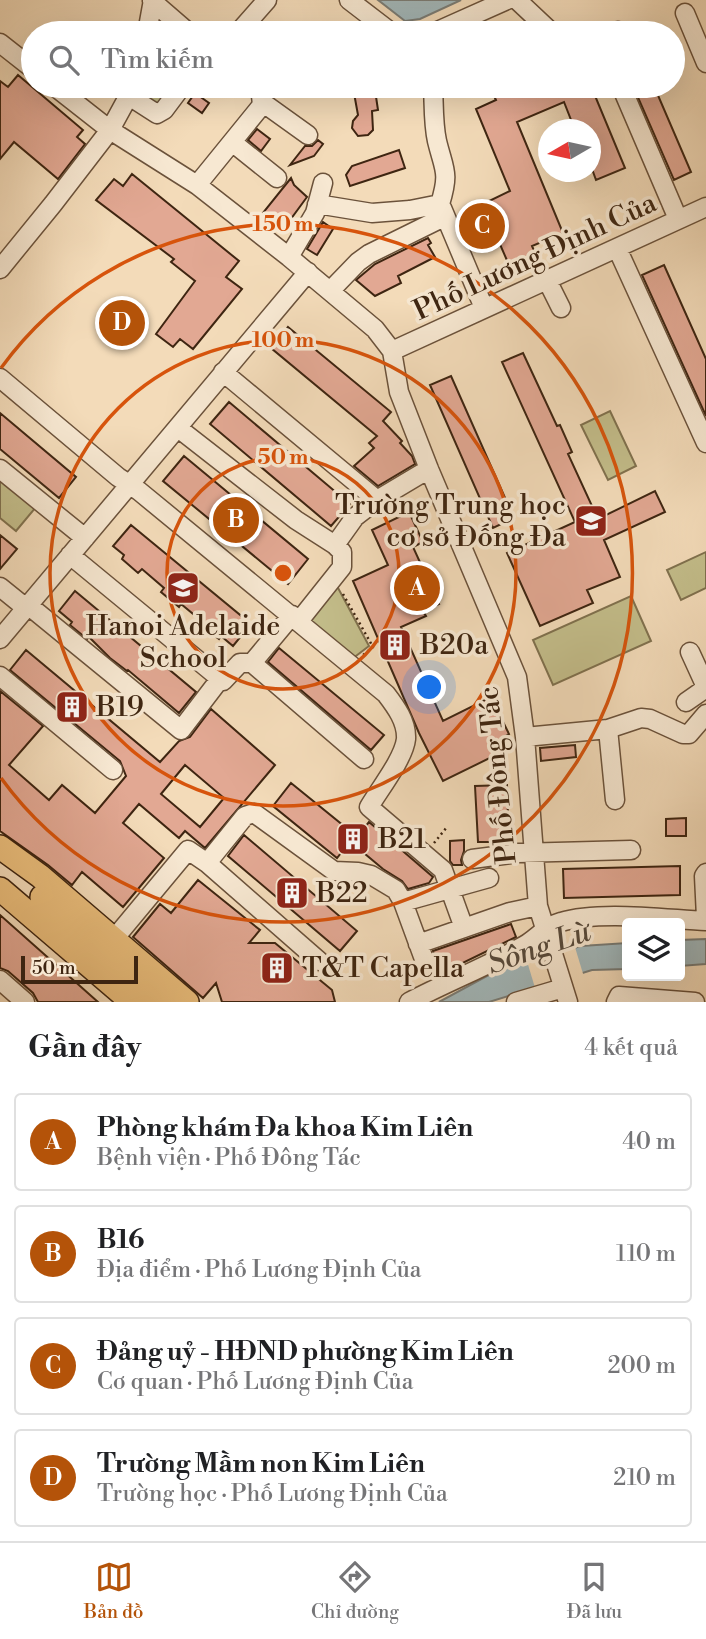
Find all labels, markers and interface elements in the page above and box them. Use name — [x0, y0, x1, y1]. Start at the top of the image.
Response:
search box — [21, 21, 685, 98]
icon: search — [45, 41, 83, 79]
text: Tìm kiếm — [101, 44, 214, 76]
north arrow — [538, 119, 601, 182]
street label: Phố Lương Định Của — [408, 186, 662, 328]
pin: C — [459, 200, 505, 252]
text: 150 m — [253, 212, 313, 238]
pin: D — [99, 297, 145, 349]
text: 100 m — [252, 328, 314, 354]
text: 50 m — [258, 445, 308, 471]
place label: Trường Trung học cơ sở Đống Đa — [335, 488, 567, 555]
pin: B — [213, 494, 259, 546]
school or university icon: Trường Trung học cơ sở Đống Đa — [572, 502, 610, 540]
centre of rings — [271, 561, 295, 585]
pin: A — [394, 562, 440, 614]
school or university icon: Hanoi Adelaide School — [164, 569, 202, 607]
place label: Hanoi Adelaide School — [86, 609, 280, 676]
building icon: B20a — [376, 626, 414, 664]
place label: B20a — [419, 628, 489, 663]
your location — [412, 670, 446, 704]
street label: Phố Đông Tác — [471, 685, 525, 865]
building icon: B19 — [53, 688, 91, 726]
place label: B19 — [95, 690, 144, 725]
building icon: B21 — [334, 820, 372, 858]
place label: B21 — [377, 822, 426, 857]
building icon: B22 — [273, 874, 311, 912]
place label: B22 — [315, 876, 368, 911]
water label: Sông Lừ — [482, 912, 598, 983]
map controls — [622, 918, 685, 981]
button: layers — [622, 918, 685, 981]
building icon: T&T Capella — [258, 949, 296, 987]
place label: T&T Capella — [302, 951, 465, 986]
scale bar — [21, 953, 138, 985]
text: 50 m — [32, 956, 76, 980]
text: Gần đây — [28, 1029, 141, 1067]
text: 4 kết quả — [584, 1034, 678, 1062]
text: Phòng khám Đa khoa Kim Liên — [97, 1112, 473, 1144]
text: A — [45, 1128, 61, 1156]
text: 40 m — [622, 1128, 676, 1156]
text: Bệnh viện · Phố Đông Tác — [97, 1144, 361, 1172]
text: B16 — [97, 1224, 144, 1256]
text: B — [44, 1240, 62, 1268]
text: 110 m — [616, 1240, 676, 1268]
text: Địa điểm · Phố Lương Định Của — [97, 1256, 421, 1284]
text: Đảng uỷ - HĐND phường Kim Liên — [97, 1336, 514, 1368]
text: C — [45, 1352, 61, 1380]
text: 200 m — [608, 1352, 676, 1380]
text: Cơ quan · Phố Lương Định Của — [97, 1368, 413, 1396]
text: Trường Mầm non Kim Liên — [97, 1448, 425, 1480]
text: D — [44, 1464, 62, 1492]
text: 210 m — [613, 1464, 676, 1492]
text: Trường học · Phố Lương Định Của — [97, 1480, 448, 1508]
tab: Bản đồ — [84, 1558, 143, 1624]
tab: Chỉ đường — [311, 1558, 399, 1624]
tab: Đã lưu — [567, 1558, 622, 1624]

